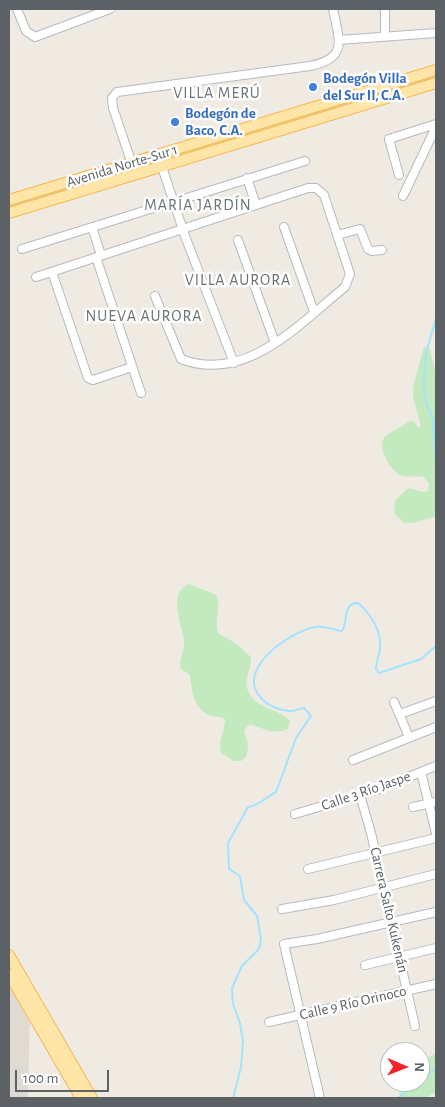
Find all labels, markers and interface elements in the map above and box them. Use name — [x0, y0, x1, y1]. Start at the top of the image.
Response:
place label: Bodegón Villa del Sur II, C.A. — [323, 69, 407, 104]
marker: Bodegón Villa del Sur II, C.A. — [307, 81, 319, 93]
district label: VILLA MERÚ — [172, 83, 262, 103]
place label: Bodegón de Baco, C.A. — [185, 104, 256, 139]
marker: Bodegón de Baco, C.A. — [169, 116, 181, 128]
street label: Avenida Norte-Sur 1 — [64, 141, 180, 191]
district label: MARÍA JARDÍN — [143, 195, 253, 215]
district label: VILLA AURORA — [183, 270, 293, 290]
district label: NUEVA AURORA — [84, 306, 204, 326]
street label: Calle 3 Río Jaspe — [319, 767, 413, 815]
street label: Carrera Salto Kukenán — [366, 845, 412, 975]
street label: Calle 9 Río Orinoco — [298, 982, 408, 1024]
north arrow — [380, 1042, 430, 1092]
scale bar — [18, 1060, 111, 1092]
text: N — [412, 1062, 426, 1072]
text: 100 m — [23, 1071, 58, 1086]

